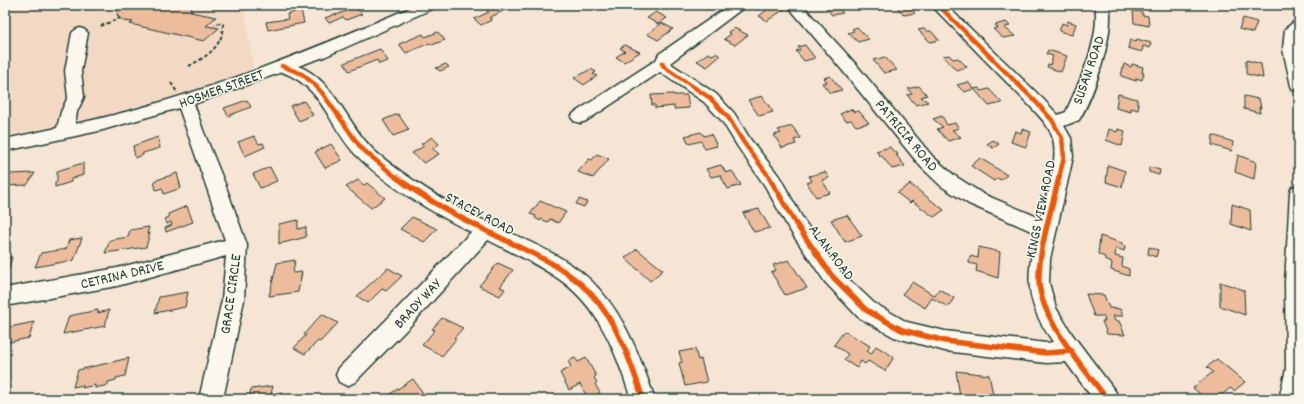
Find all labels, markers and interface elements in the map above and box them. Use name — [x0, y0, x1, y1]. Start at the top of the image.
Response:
street label: SUSAN ROAD — [1068, 33, 1112, 108]
street label: HOSMER STREET — [176, 64, 267, 115]
street label: PATRICIA ROAD — [869, 95, 942, 177]
street label: KINGS VIEW ROAD — [1021, 158, 1063, 260]
street label: STACEY ROAD — [440, 187, 518, 242]
street label: ALAN ROAD — [802, 221, 859, 286]
street label: GRACE CIRCLE — [215, 253, 248, 336]
street label: CETRINA DRIVE — [79, 256, 166, 296]
street label: BRADY WAY — [389, 274, 448, 334]

